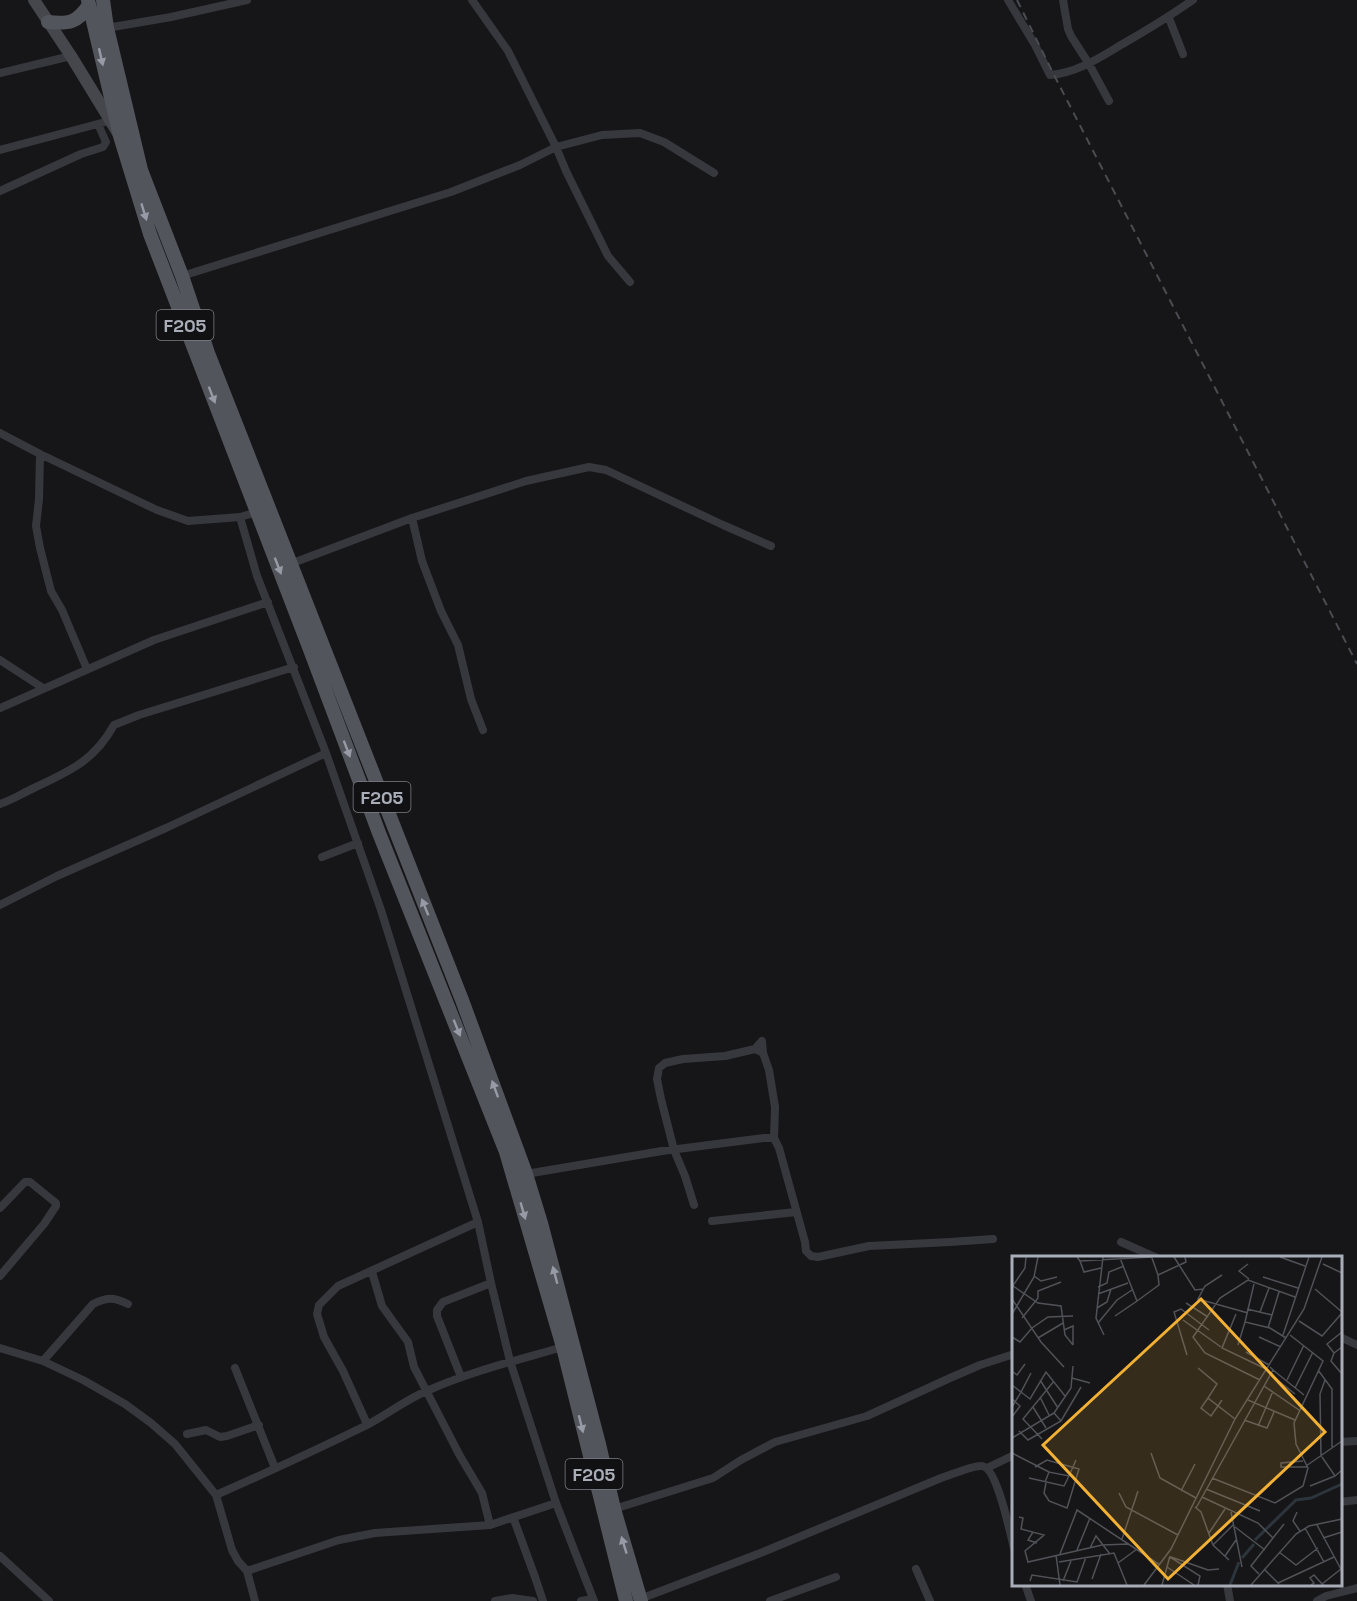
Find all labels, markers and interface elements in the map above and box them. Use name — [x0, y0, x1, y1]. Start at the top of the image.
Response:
one-way arrow — [97, 48, 107, 66]
one-way arrow — [140, 203, 149, 221]
road number: F205 — [156, 310, 213, 340]
one-way arrow — [208, 386, 217, 404]
one-way arrow — [273, 558, 283, 576]
one-way arrow — [343, 740, 353, 758]
road number: F205 — [354, 782, 410, 812]
one-way arrow — [420, 898, 429, 916]
one-way arrow — [453, 1019, 462, 1037]
one-way arrow — [489, 1080, 499, 1098]
one-way arrow — [519, 1202, 529, 1220]
inset map — [1012, 1256, 1342, 1586]
one-way arrow — [549, 1266, 559, 1284]
one-way arrow — [577, 1415, 587, 1433]
road number: F205 — [566, 1459, 622, 1489]
one-way arrow — [619, 1536, 628, 1554]

